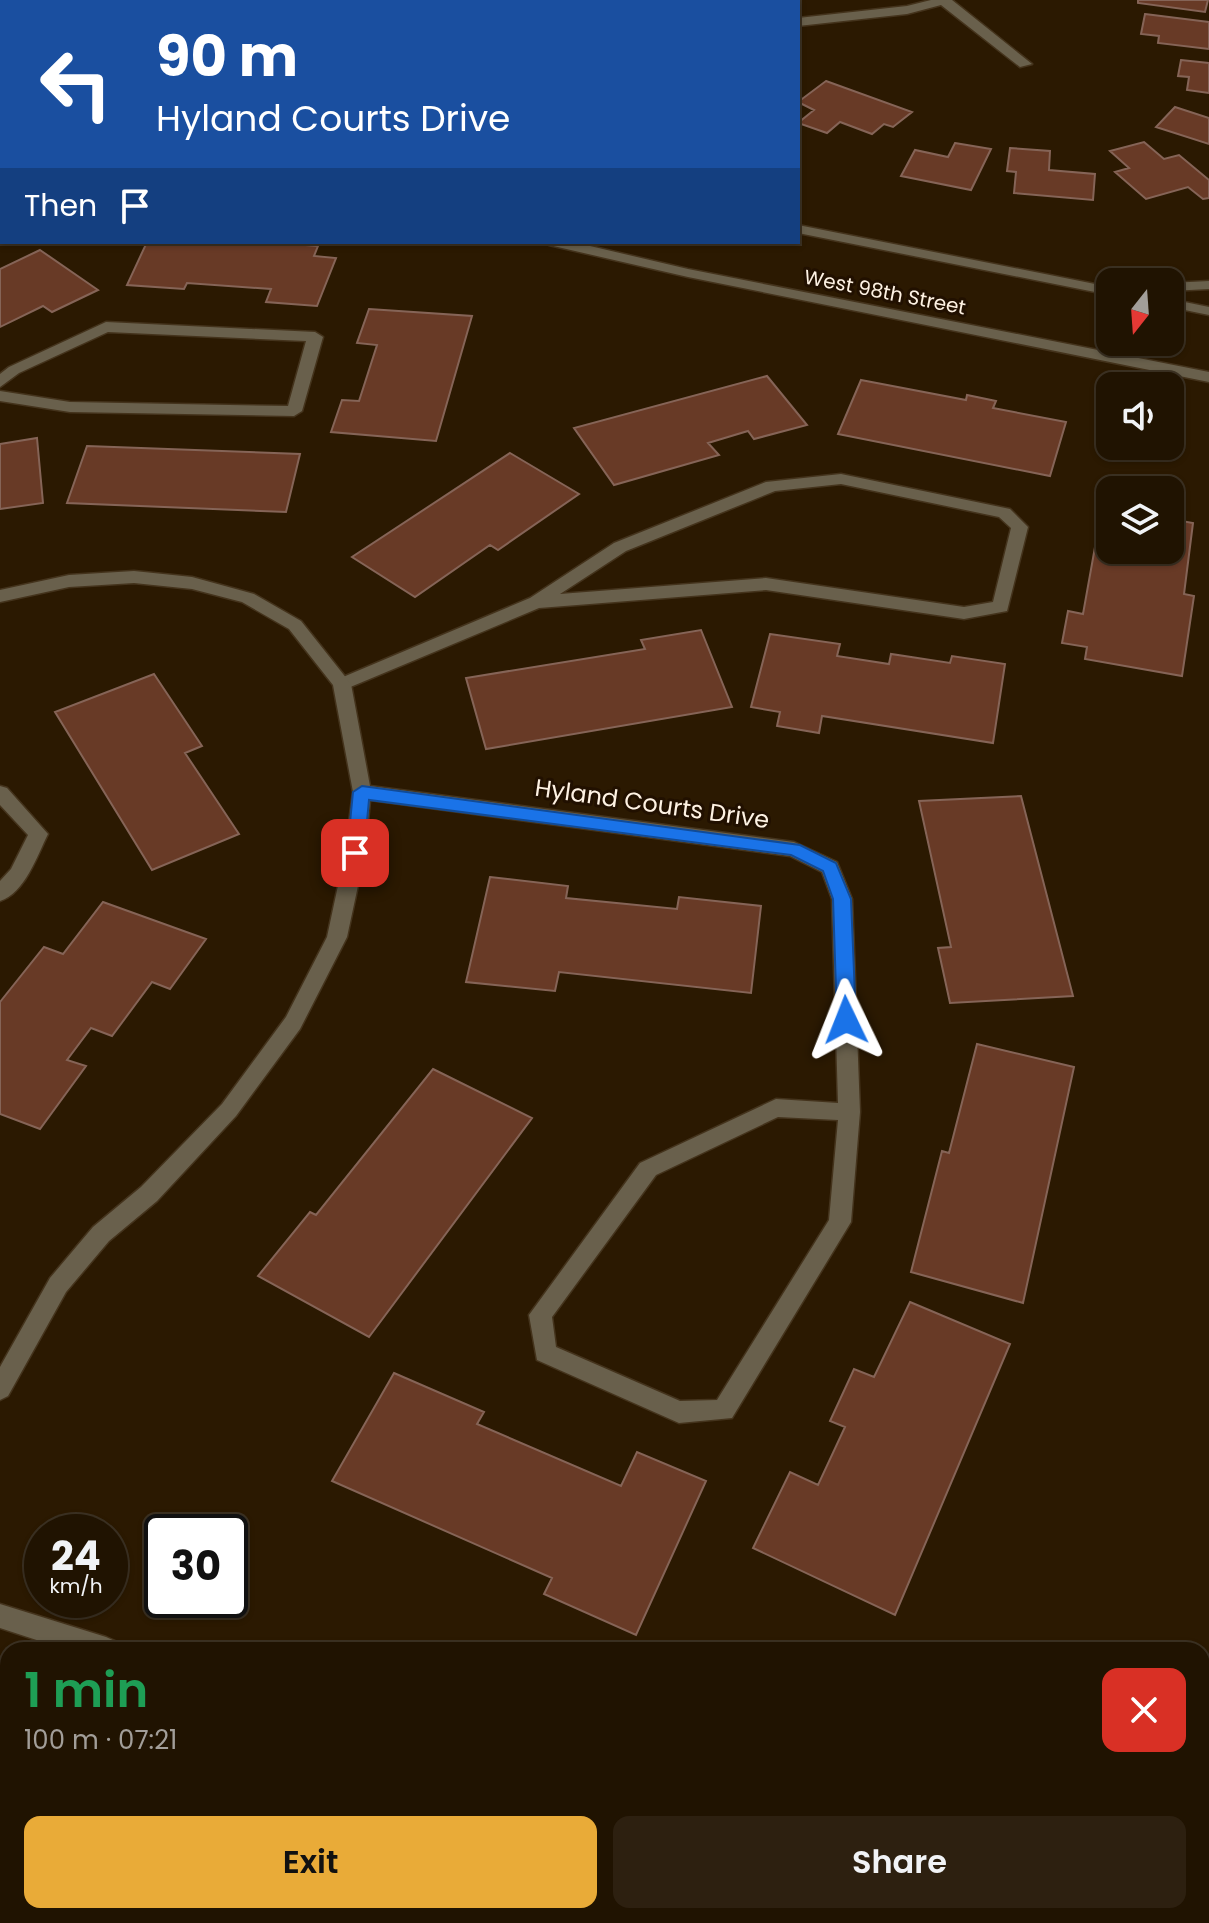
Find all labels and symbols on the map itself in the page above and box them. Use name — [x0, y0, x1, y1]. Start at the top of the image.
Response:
street label: West 98th Street — [802, 263, 968, 321]
north arrow — [1096, 268, 1184, 356]
street label: Hyland Courts Drive — [533, 771, 771, 836]
pin — [321, 819, 389, 887]
position arrow — [804, 978, 888, 1062]
speed limit sign: 30 — [144, 1514, 248, 1618]

